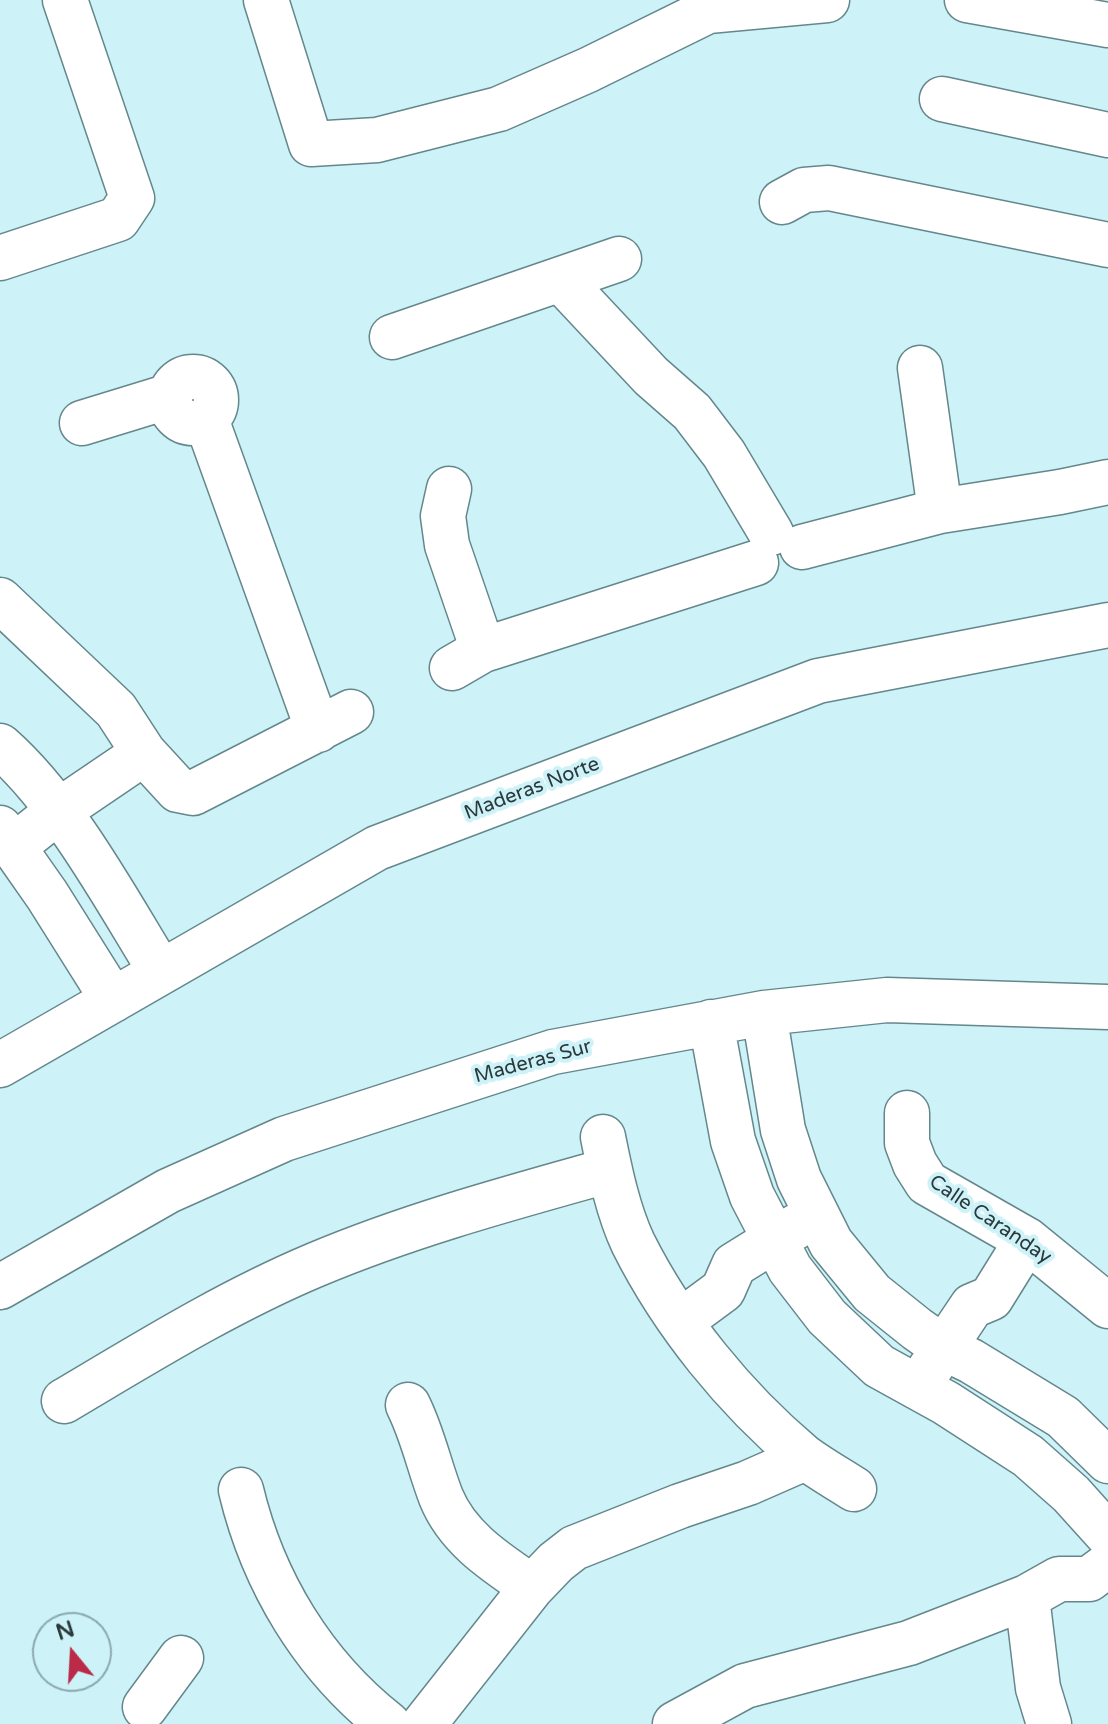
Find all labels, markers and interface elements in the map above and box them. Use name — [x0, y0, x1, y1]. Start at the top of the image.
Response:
street label: Maderas Norte — [461, 752, 603, 826]
street label: Maderas Sur — [472, 1035, 594, 1089]
street label: Calle Caranday — [924, 1170, 1056, 1270]
north arrow — [32, 1612, 112, 1692]
text: N — [53, 1616, 78, 1646]

